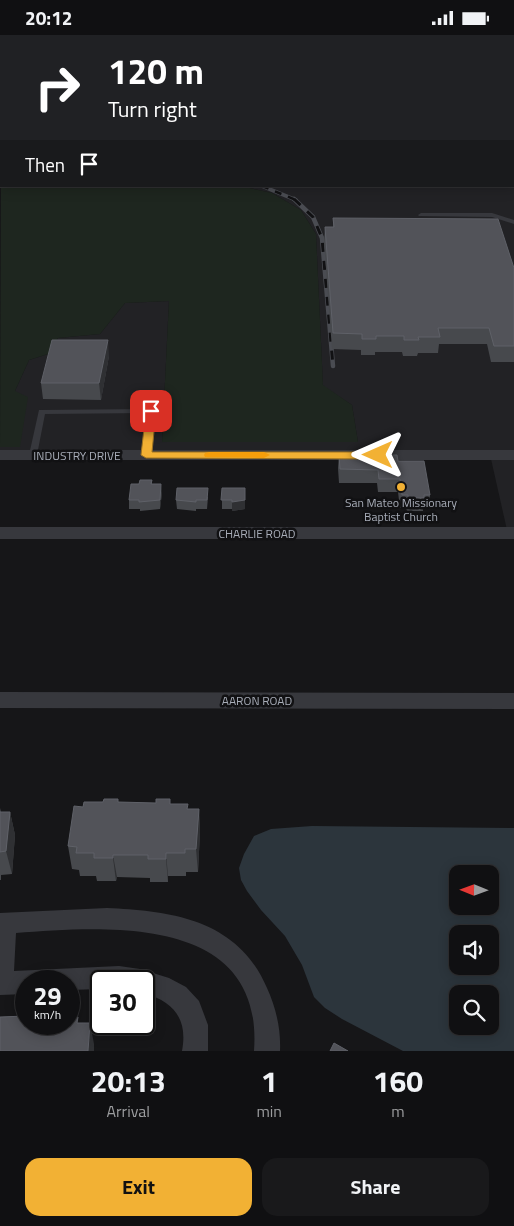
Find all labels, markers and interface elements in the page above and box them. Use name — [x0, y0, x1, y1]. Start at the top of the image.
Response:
text: 20:12 — [25, 3, 72, 32]
text: 120 m — [108, 44, 204, 98]
icon: right — [25, 55, 90, 120]
text: Turn right — [108, 92, 197, 126]
text: Then — [25, 150, 65, 179]
icon: arrive — [75, 150, 103, 178]
pin — [130, 390, 172, 432]
icon: arrive — [137, 397, 165, 425]
position arrow — [351, 428, 403, 480]
street label: INDUSTRY DRIVE — [33, 446, 121, 465]
marker: San Mateo Missionary Baptist Church — [395, 481, 407, 493]
place label: San Mateo Missionary Baptist Church — [345, 493, 457, 526]
street label: CHARLIE ROAD — [218, 524, 296, 543]
street label: AARON ROAD — [222, 691, 292, 710]
north arrow — [449, 865, 499, 915]
map controls — [449, 865, 499, 1035]
button: sound — [449, 925, 499, 975]
speed limit sign: 30 — [90, 970, 155, 1035]
text: 29 — [33, 977, 62, 1015]
button: search — [449, 985, 499, 1035]
text: km/h — [34, 1005, 61, 1024]
text: 20:13 — [91, 1058, 166, 1104]
text: 1 — [261, 1058, 278, 1104]
text: 160 — [373, 1058, 423, 1104]
text: Arrival — [107, 1099, 150, 1123]
text: min — [256, 1099, 282, 1123]
text: m — [391, 1099, 405, 1123]
button: Exit — [25, 1158, 252, 1216]
button: Share — [262, 1158, 489, 1216]

